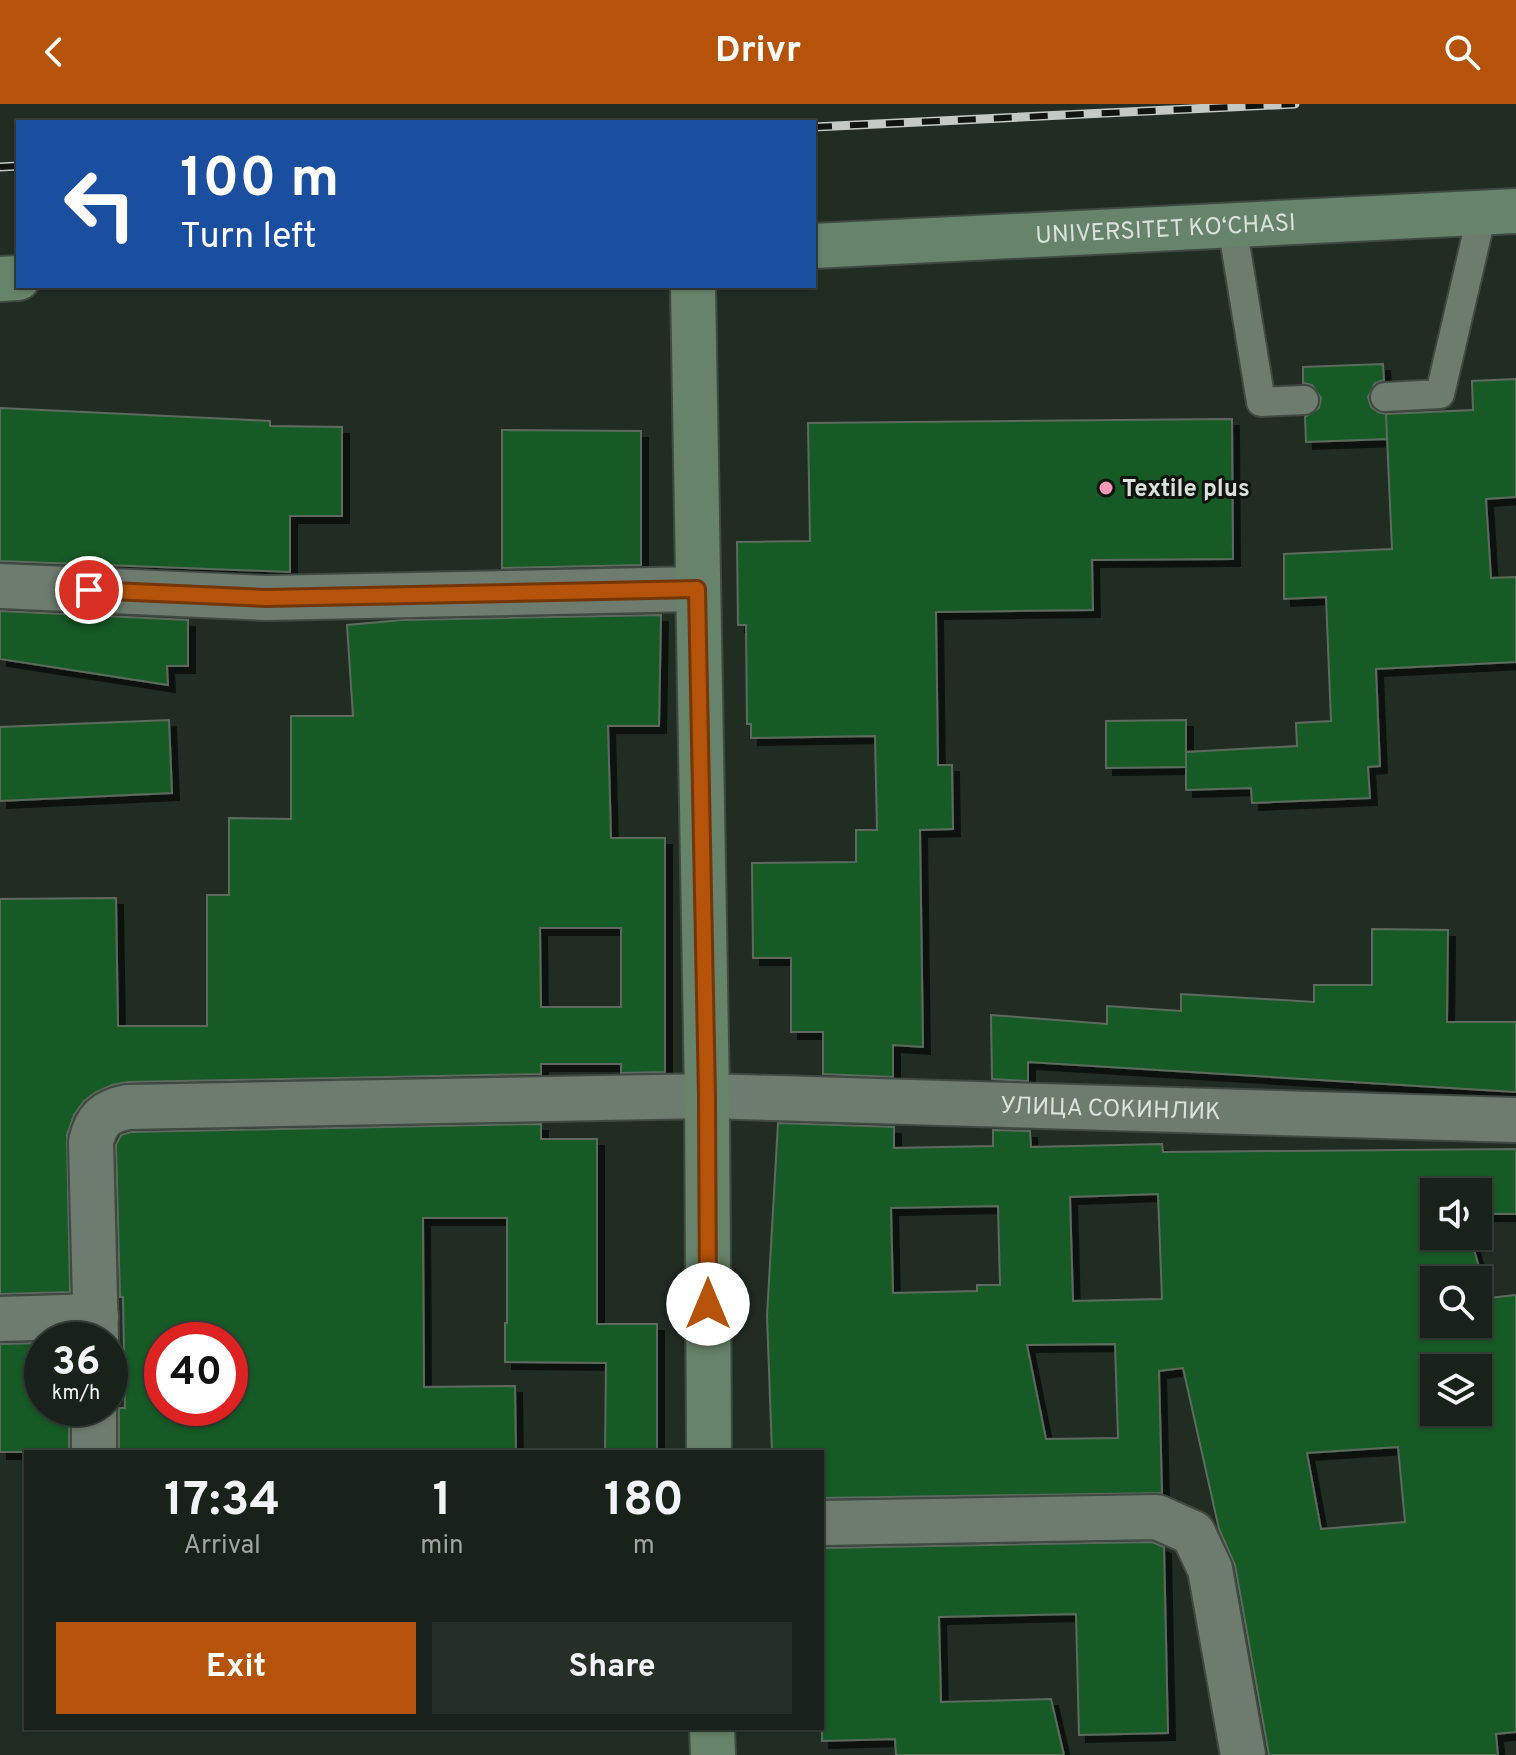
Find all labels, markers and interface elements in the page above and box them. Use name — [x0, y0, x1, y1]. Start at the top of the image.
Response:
text: Drivr — [715, 29, 801, 75]
icon: back — [32, 30, 76, 74]
icon: search — [1440, 30, 1484, 74]
text: 100 m — [180, 146, 339, 216]
icon: left — [48, 152, 152, 256]
street label: UNIVERSITET KО‘CHASI — [1035, 209, 1297, 252]
text: Turn left — [180, 215, 317, 261]
place label: Textile plus — [1122, 475, 1250, 505]
marker: Textile plus — [1097, 479, 1115, 497]
pin — [55, 556, 123, 624]
icon: arrive — [67, 568, 111, 612]
street label: УЛИЦА СОКИНЛИК — [1000, 1092, 1221, 1128]
map controls — [1420, 1178, 1492, 1426]
button: sound — [1420, 1178, 1492, 1250]
position arrow — [666, 1262, 750, 1346]
button: search — [1420, 1266, 1492, 1338]
speed limit sign: 40 — [144, 1322, 248, 1426]
text: 36 — [52, 1339, 100, 1389]
button: layers — [1420, 1354, 1492, 1426]
text: km/h — [52, 1381, 100, 1407]
text: 17:34 — [164, 1472, 280, 1532]
text: 1 — [432, 1472, 452, 1532]
text: 180 — [604, 1472, 684, 1532]
text: Arrival — [183, 1530, 261, 1563]
text: min — [420, 1530, 464, 1563]
text: m — [633, 1530, 655, 1563]
button: Exit — [56, 1622, 416, 1714]
button: Share — [432, 1622, 792, 1714]

